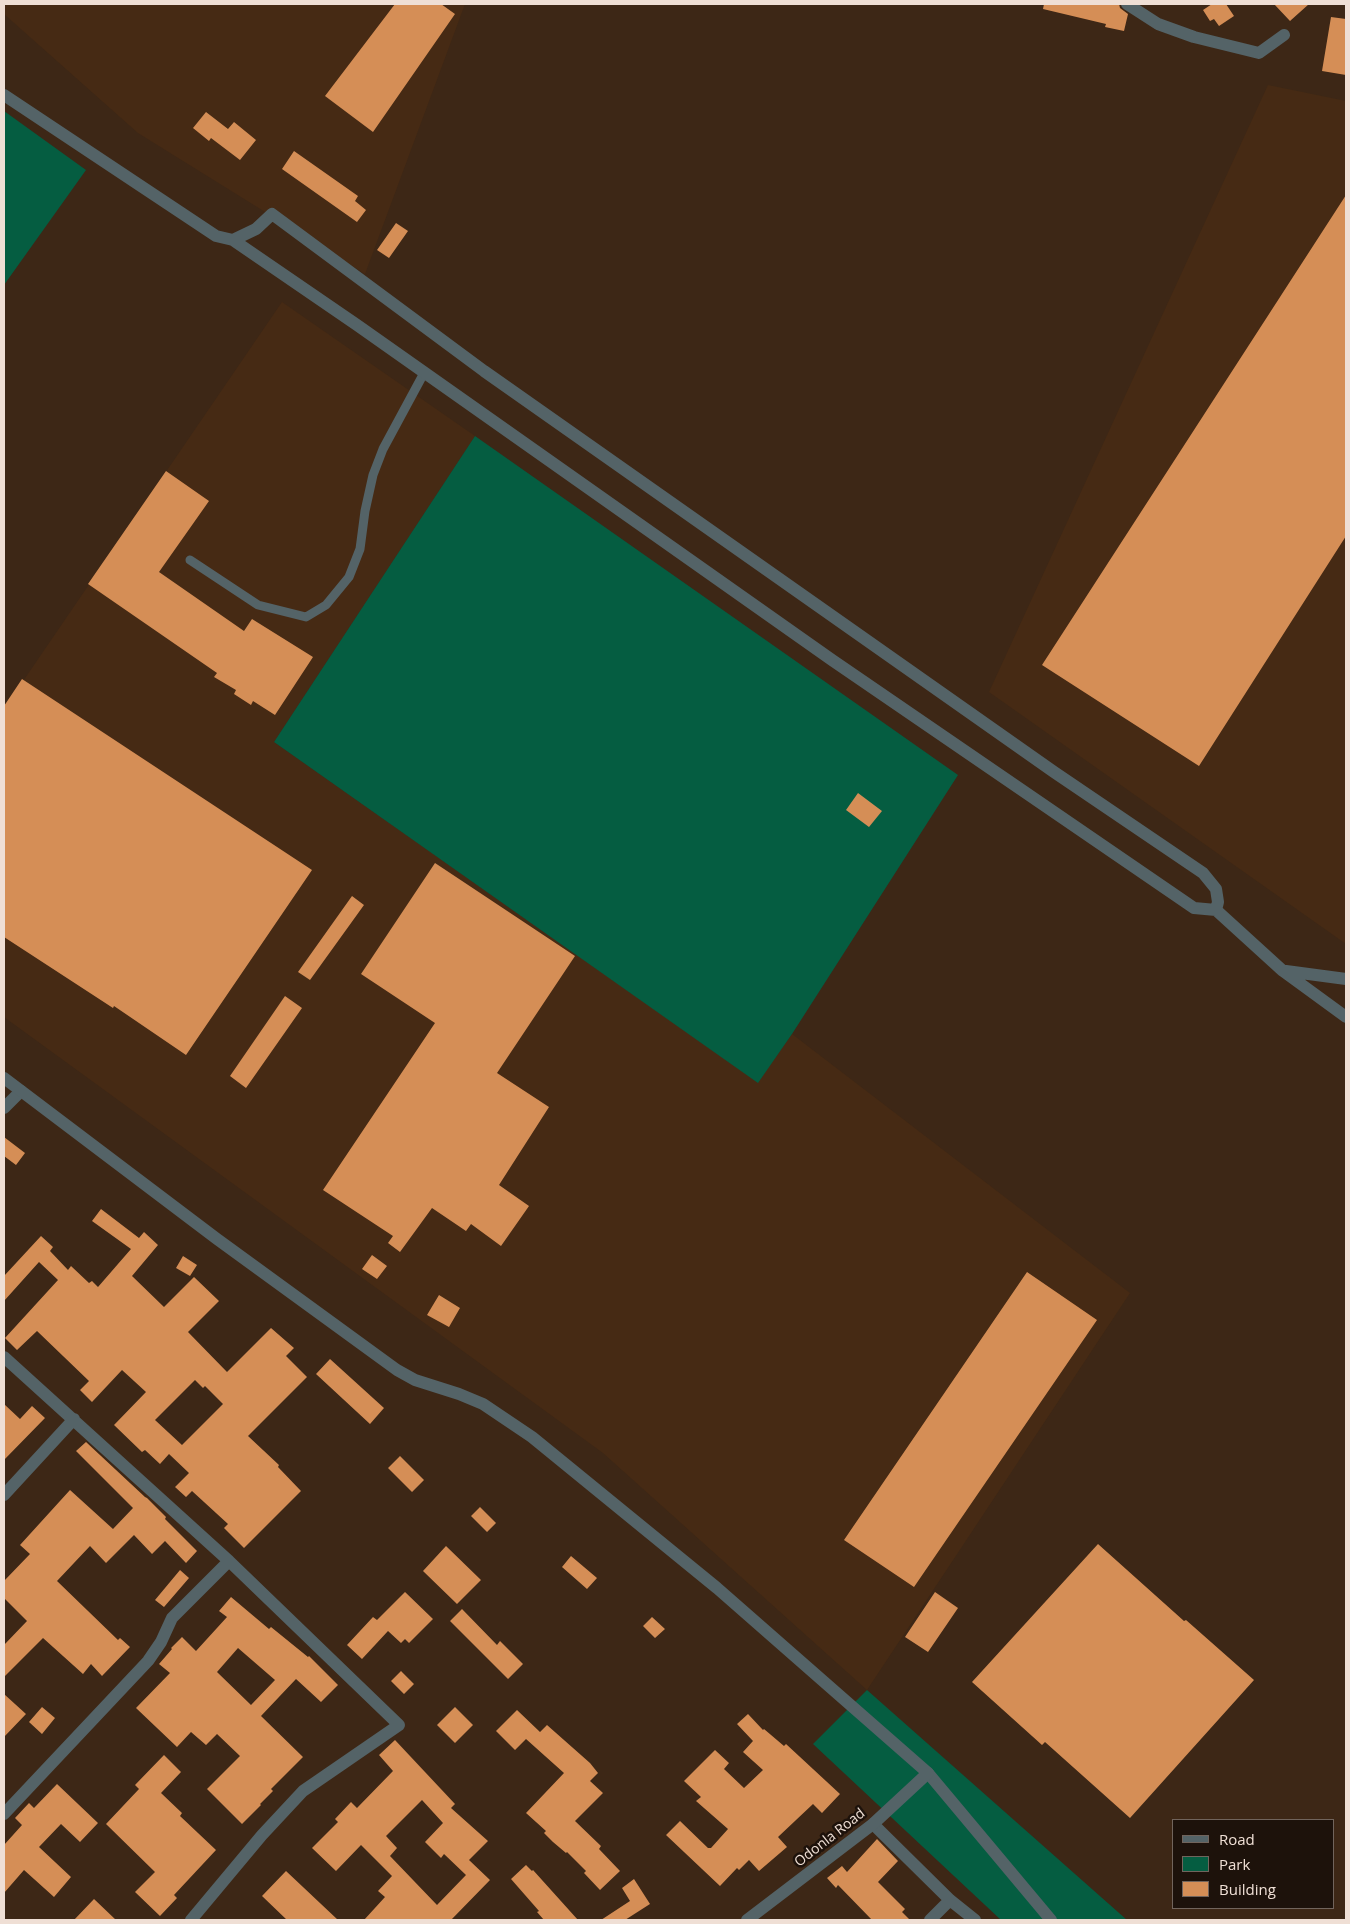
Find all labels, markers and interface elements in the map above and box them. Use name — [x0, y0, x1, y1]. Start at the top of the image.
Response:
street label: Odonla Road — [791, 1805, 869, 1871]
legend — [1172, 1819, 1335, 1909]
text: Road — [1219, 1829, 1255, 1849]
text: Park — [1219, 1854, 1250, 1874]
text: Building — [1219, 1879, 1276, 1899]

